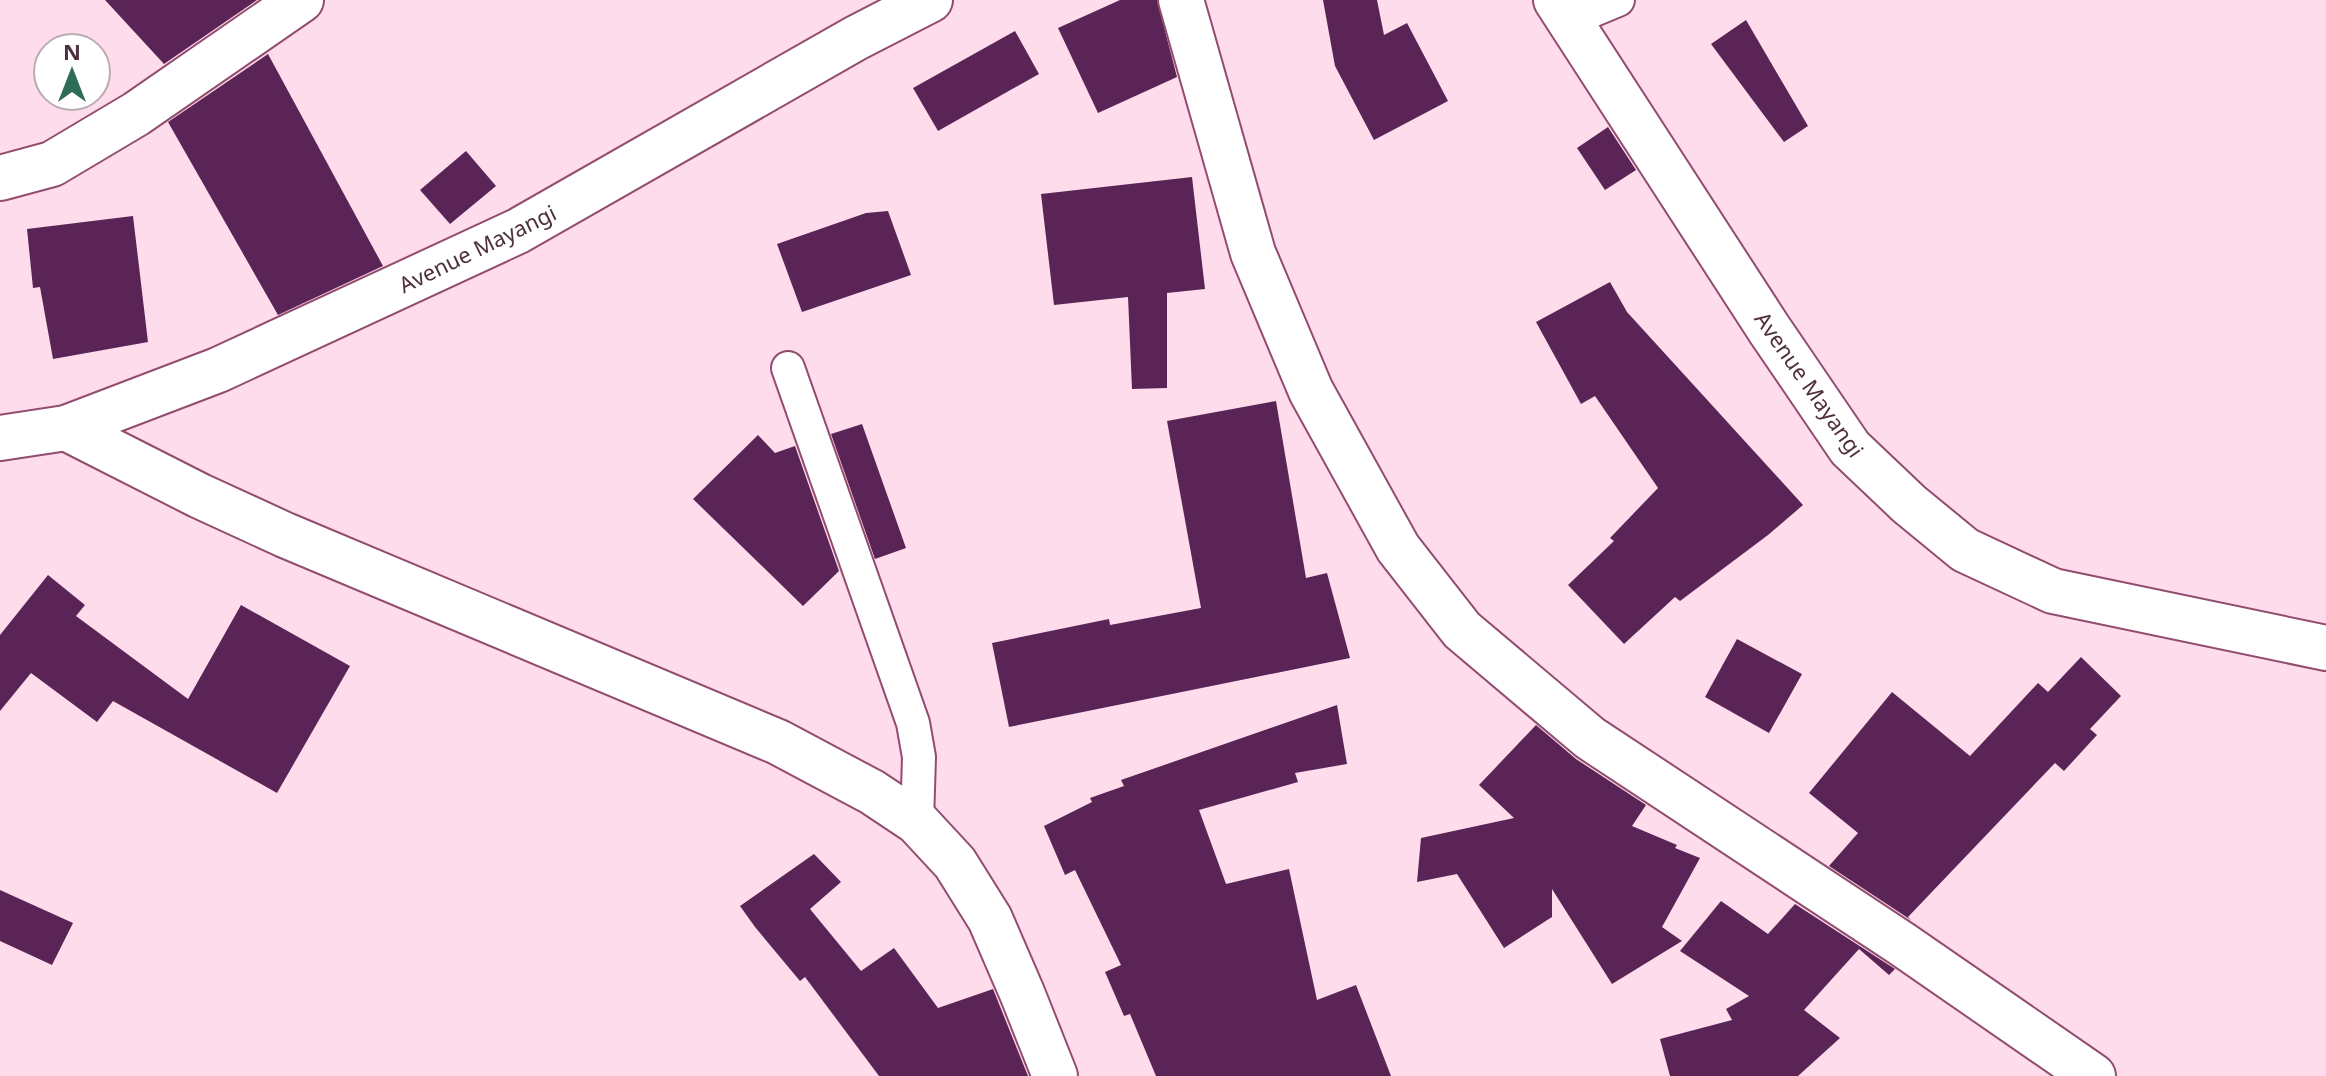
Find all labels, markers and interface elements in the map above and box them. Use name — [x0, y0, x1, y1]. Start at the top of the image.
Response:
north arrow — [32, 32, 112, 112]
text: N — [63, 36, 81, 66]
street label: Avenue Mayangi — [393, 197, 561, 299]
street label: Avenue Mayangi — [1748, 305, 1872, 463]

